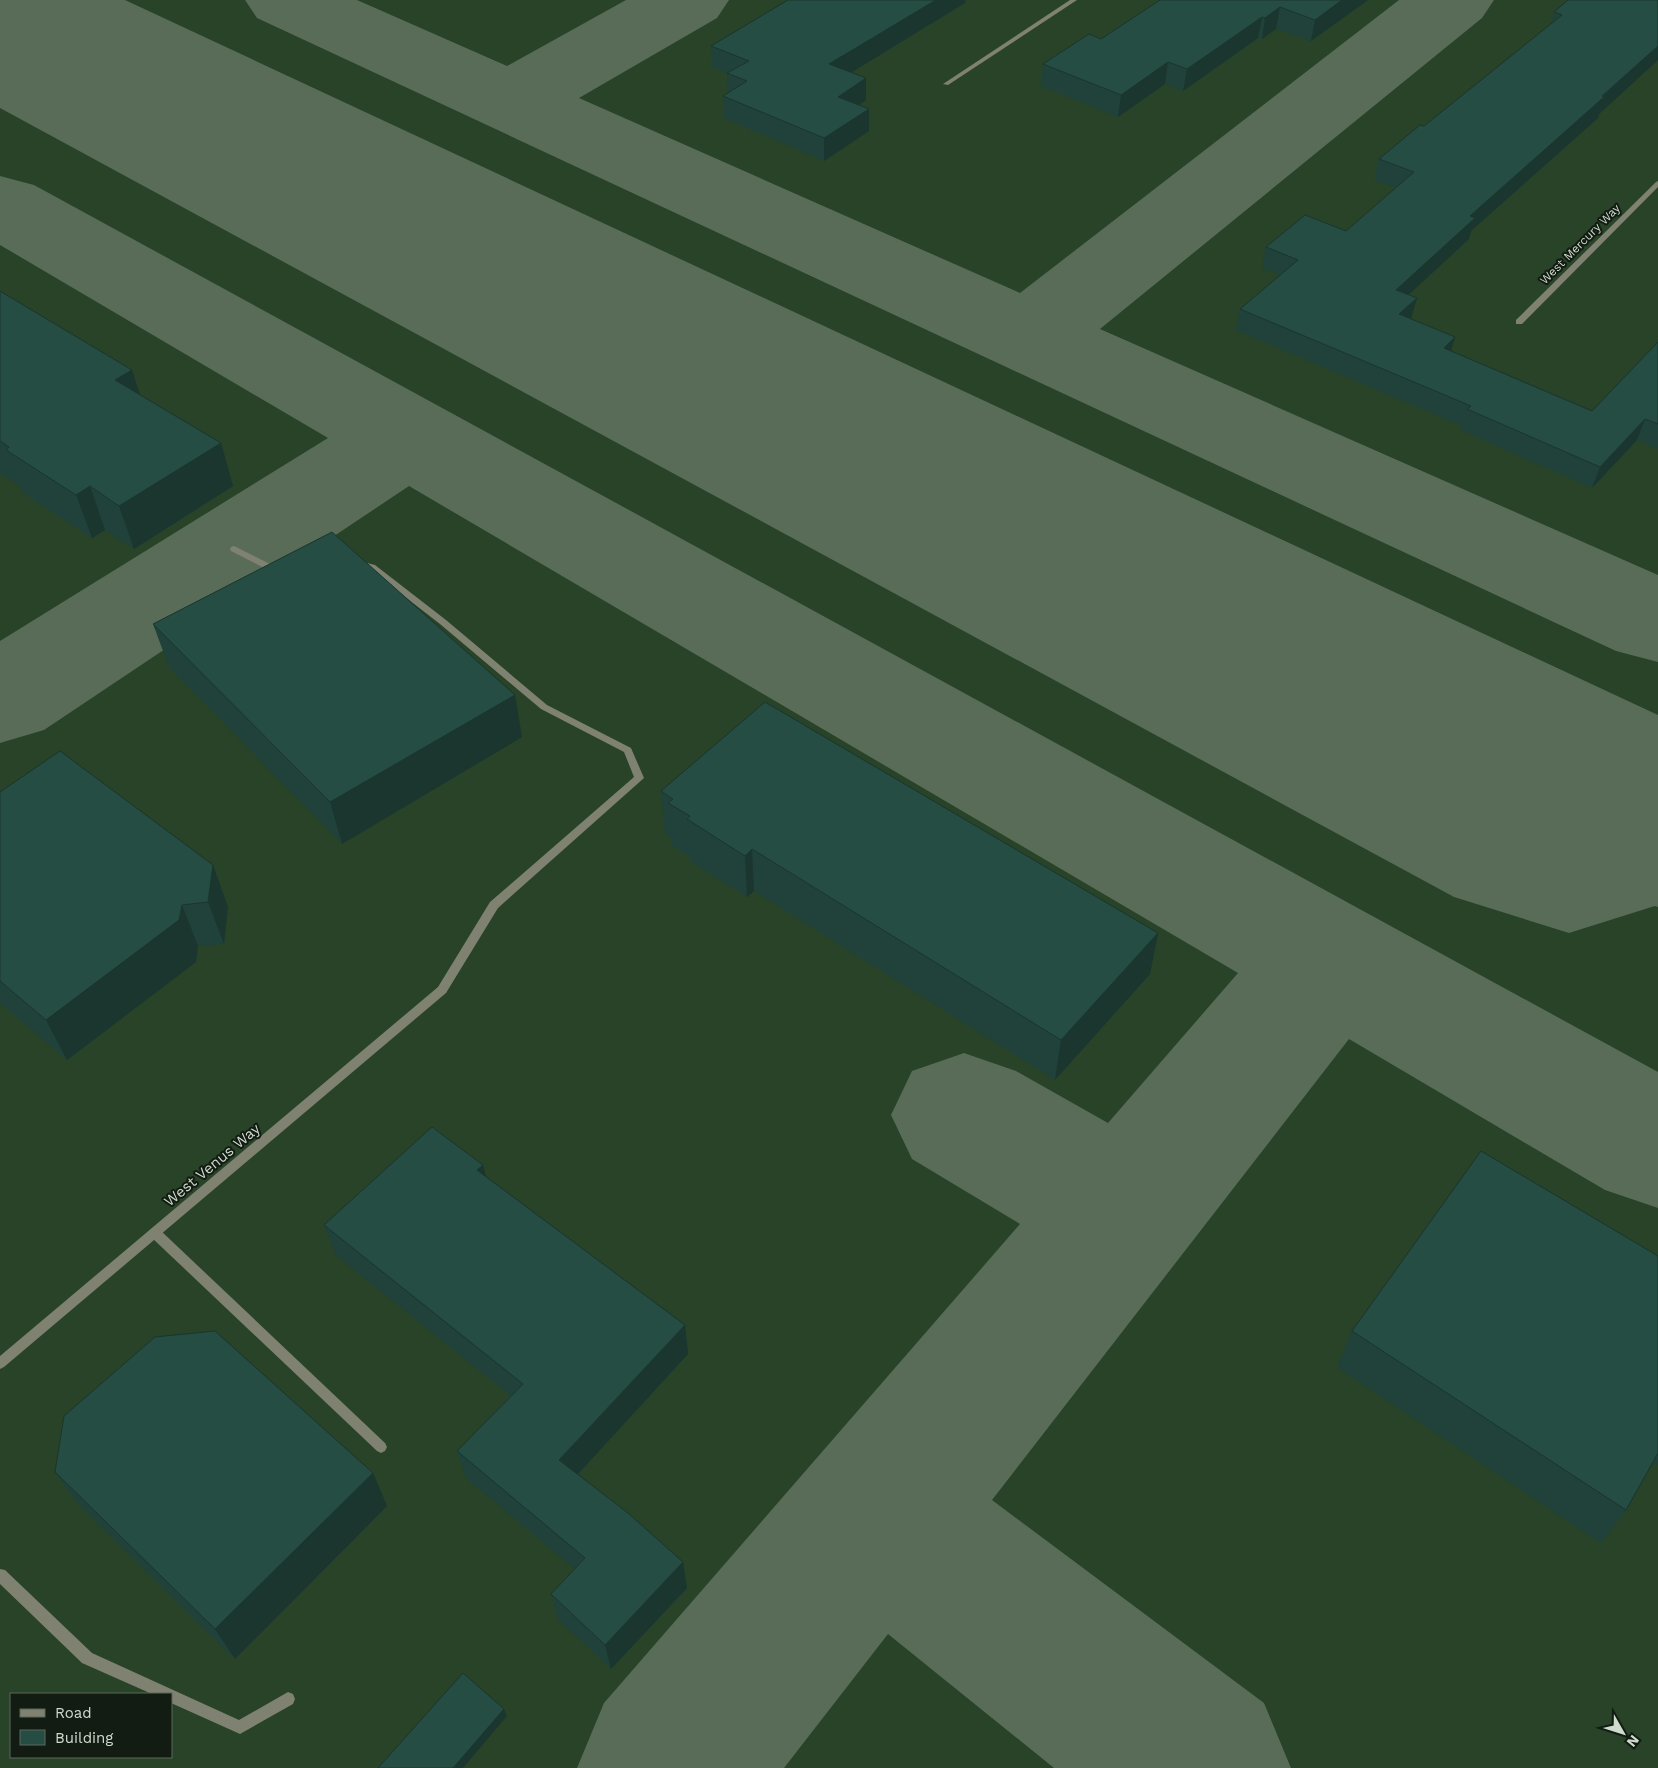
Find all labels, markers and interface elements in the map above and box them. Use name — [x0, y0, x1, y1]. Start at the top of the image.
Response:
street label: West Mercury Way — [1537, 200, 1624, 287]
street label: West Venus Way — [160, 1119, 264, 1210]
legend — [10, 1693, 172, 1758]
text: Road — [55, 1704, 92, 1722]
north arrow — [1598, 1708, 1648, 1758]
text: Building — [55, 1729, 113, 1747]
text: N — [1624, 1732, 1643, 1750]

